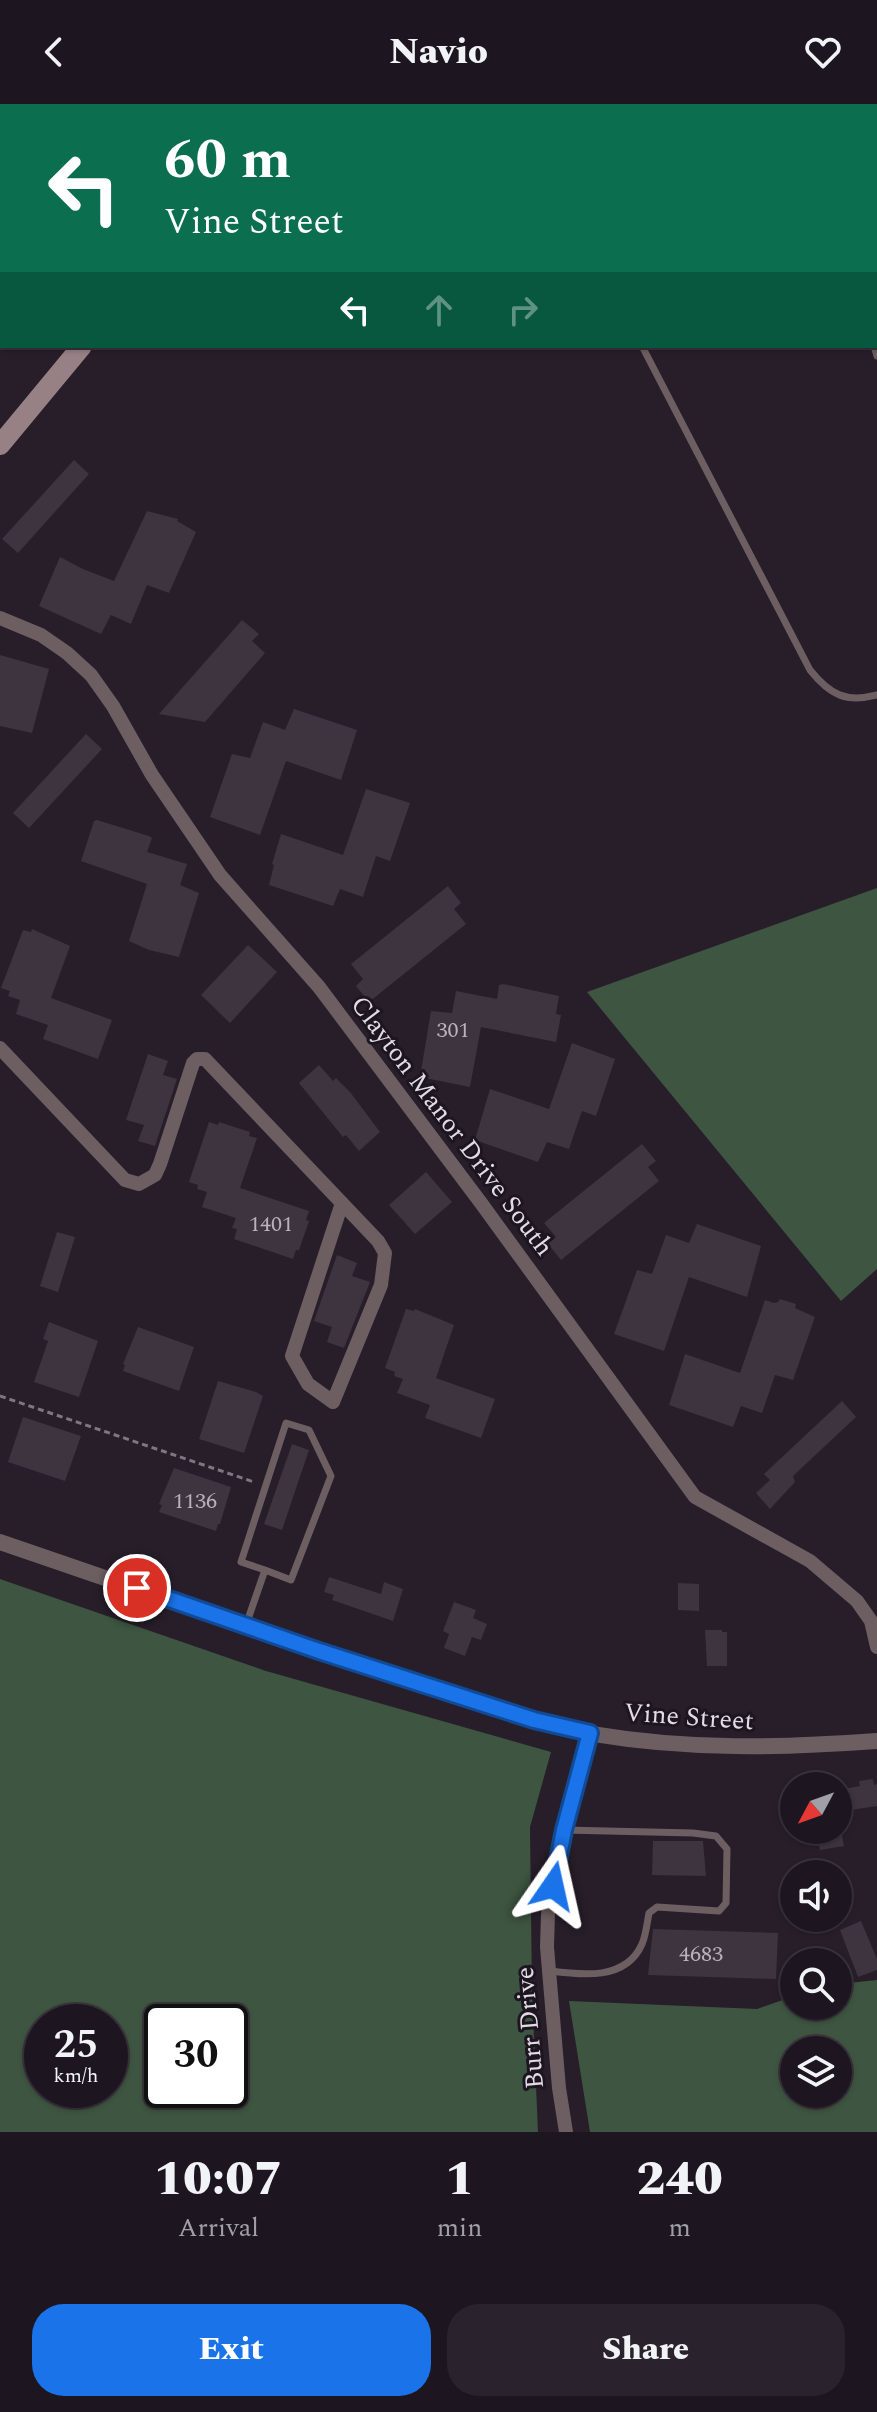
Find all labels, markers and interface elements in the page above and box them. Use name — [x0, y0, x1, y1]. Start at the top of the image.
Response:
text: Navio — [389, 25, 488, 80]
icon: back — [32, 30, 76, 74]
icon: heart — [801, 30, 845, 74]
text: 60 m — [164, 118, 291, 203]
icon: left — [32, 136, 136, 240]
text: Vine Street — [164, 195, 344, 250]
icon: left — [333, 288, 377, 332]
icon: ahead — [417, 288, 461, 332]
icon: right — [501, 288, 545, 332]
street label: Clayton Manor Drive South — [340, 987, 564, 1265]
house number: 301 — [436, 1014, 470, 1047]
house number: 1401 — [249, 1208, 293, 1241]
house number: 1136 — [173, 1485, 217, 1518]
pin — [103, 1554, 171, 1622]
icon: arrive — [115, 1566, 159, 1610]
street label: Vine Street — [623, 1693, 755, 1741]
north arrow — [780, 1772, 852, 1844]
map controls — [780, 1772, 852, 2108]
position arrow — [511, 1844, 595, 1928]
button: sound — [780, 1860, 852, 1932]
house number: 4683 — [679, 1938, 723, 1971]
button: search — [780, 1948, 852, 2020]
street label: Burr Drive — [505, 1965, 555, 2091]
speed limit sign: 30 — [144, 2004, 248, 2108]
text: 25 — [54, 2015, 98, 2076]
button: layers — [780, 2036, 852, 2108]
text: km/h — [54, 2061, 99, 2091]
text: 10:07 — [154, 2143, 283, 2216]
text: 1 — [445, 2143, 474, 2216]
text: 240 — [636, 2143, 723, 2216]
text: Arrival — [178, 2208, 259, 2248]
text: min — [437, 2208, 482, 2248]
text: m — [669, 2208, 691, 2248]
button: Exit — [32, 2304, 431, 2396]
button: Share — [447, 2304, 845, 2396]

